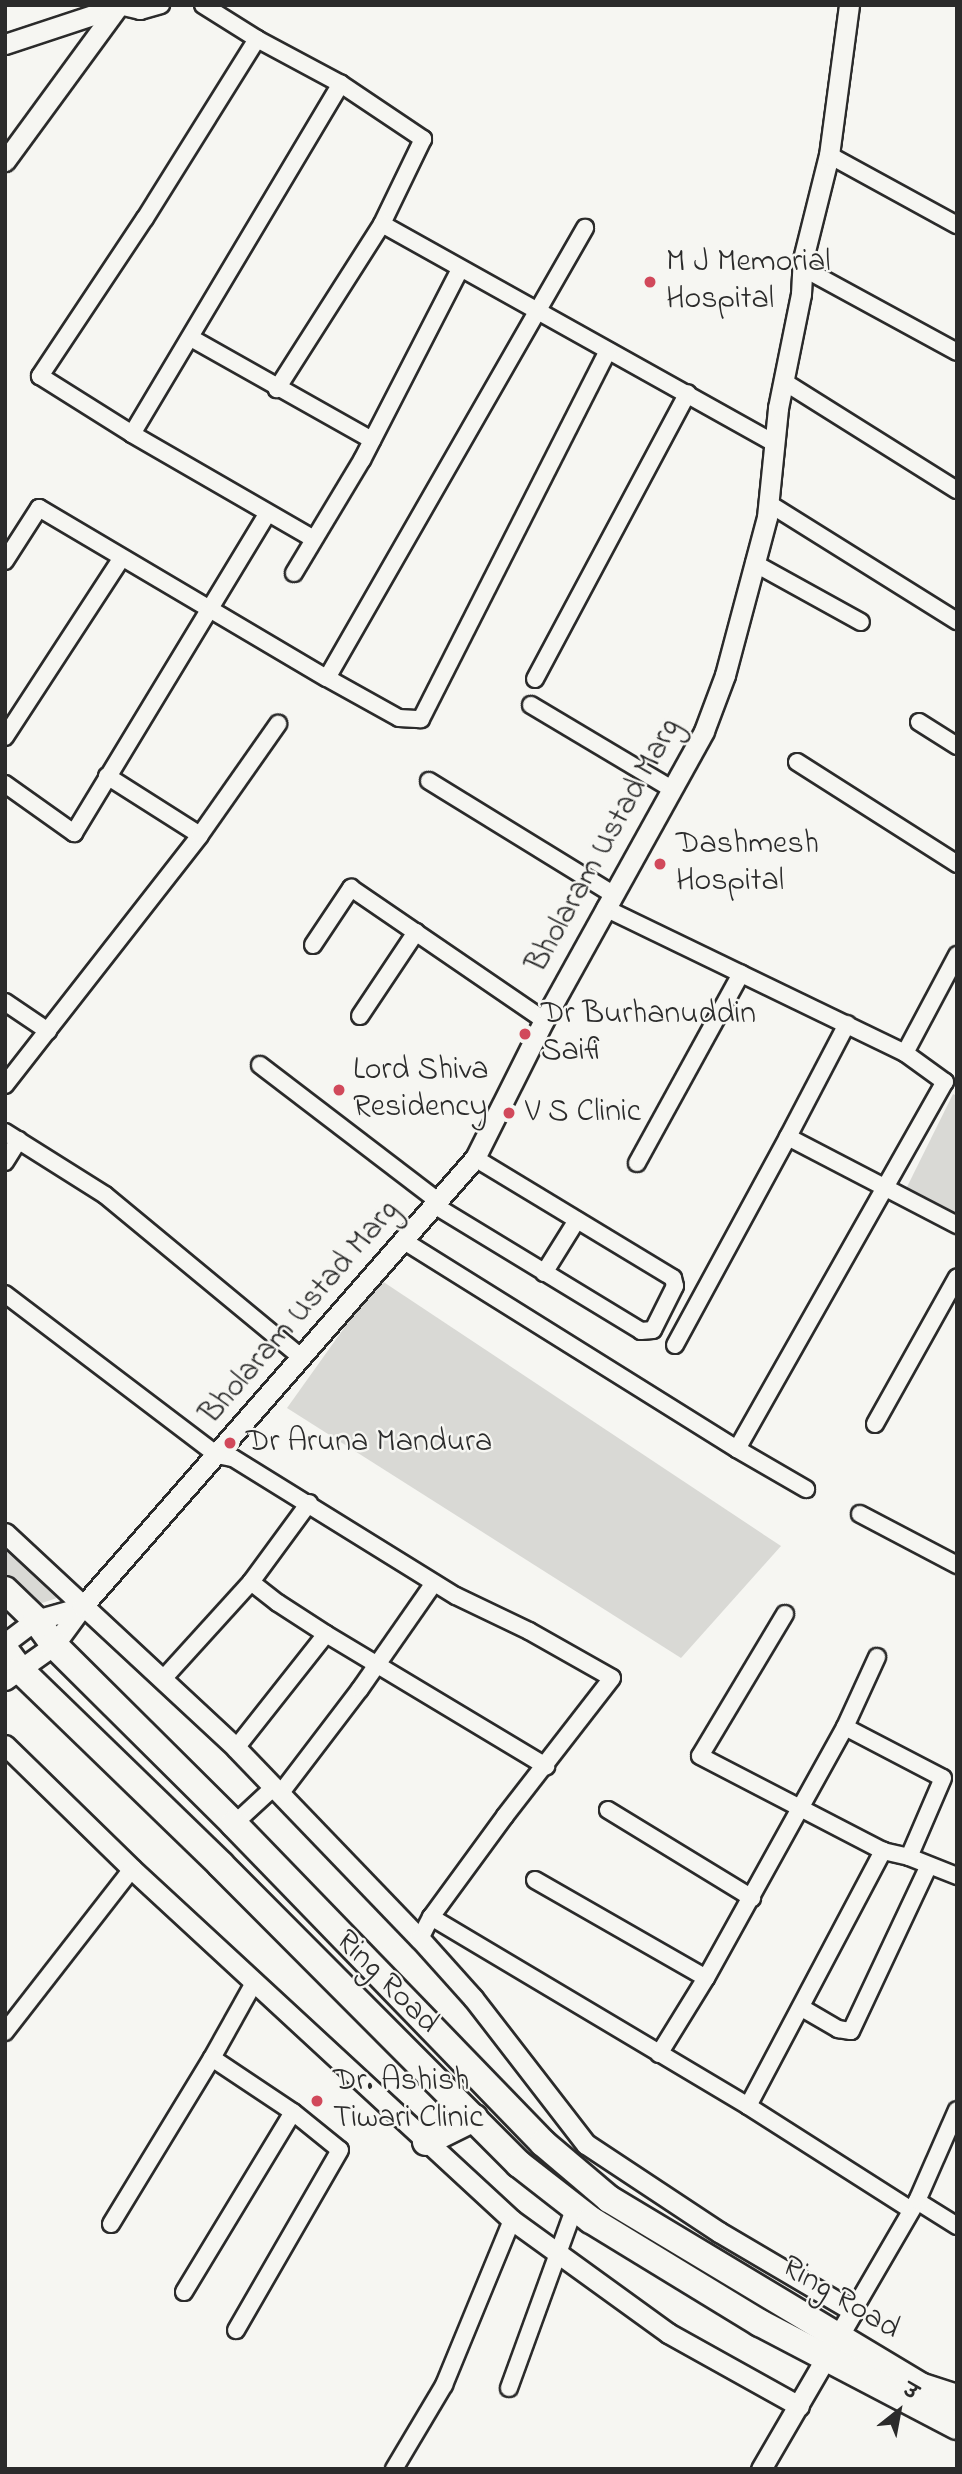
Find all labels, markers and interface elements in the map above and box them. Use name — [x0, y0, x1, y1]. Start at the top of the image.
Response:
place label: M J Memorial Hospital — [666, 245, 831, 320]
marker: M J Memorial Hospital — [640, 272, 660, 292]
street label: Bholaram Ustad Marg — [519, 712, 691, 980]
place label: Dashmesh Hospital — [676, 827, 819, 902]
marker: Dashmesh Hospital — [650, 854, 670, 874]
place label: Dr Burhanuddin Saifi — [541, 997, 756, 1072]
marker: Dr Burhanuddin Saifi — [515, 1024, 535, 1044]
place label: Lord Shiva Residency — [353, 1053, 489, 1128]
marker: Lord Shiva Residency — [331, 1082, 347, 1098]
place label: V S Clinic — [525, 1094, 641, 1132]
marker: V S Clinic — [499, 1103, 519, 1123]
street label: Bholaram Ustad Marg — [193, 1193, 409, 1433]
place label: Dr Aruna Mandura — [246, 1424, 492, 1462]
marker: Dr Aruna Mandura — [220, 1433, 240, 1453]
street label: Ring Road — [326, 1923, 446, 2043]
place label: Dr. Ashish Tiwari Clinic — [333, 2064, 483, 2139]
marker: Dr. Ashish Tiwari Clinic — [307, 2091, 327, 2111]
street label: Ring Road — [774, 2249, 906, 2349]
north arrow — [864, 2376, 934, 2446]
text: उ — [898, 2378, 922, 2407]

